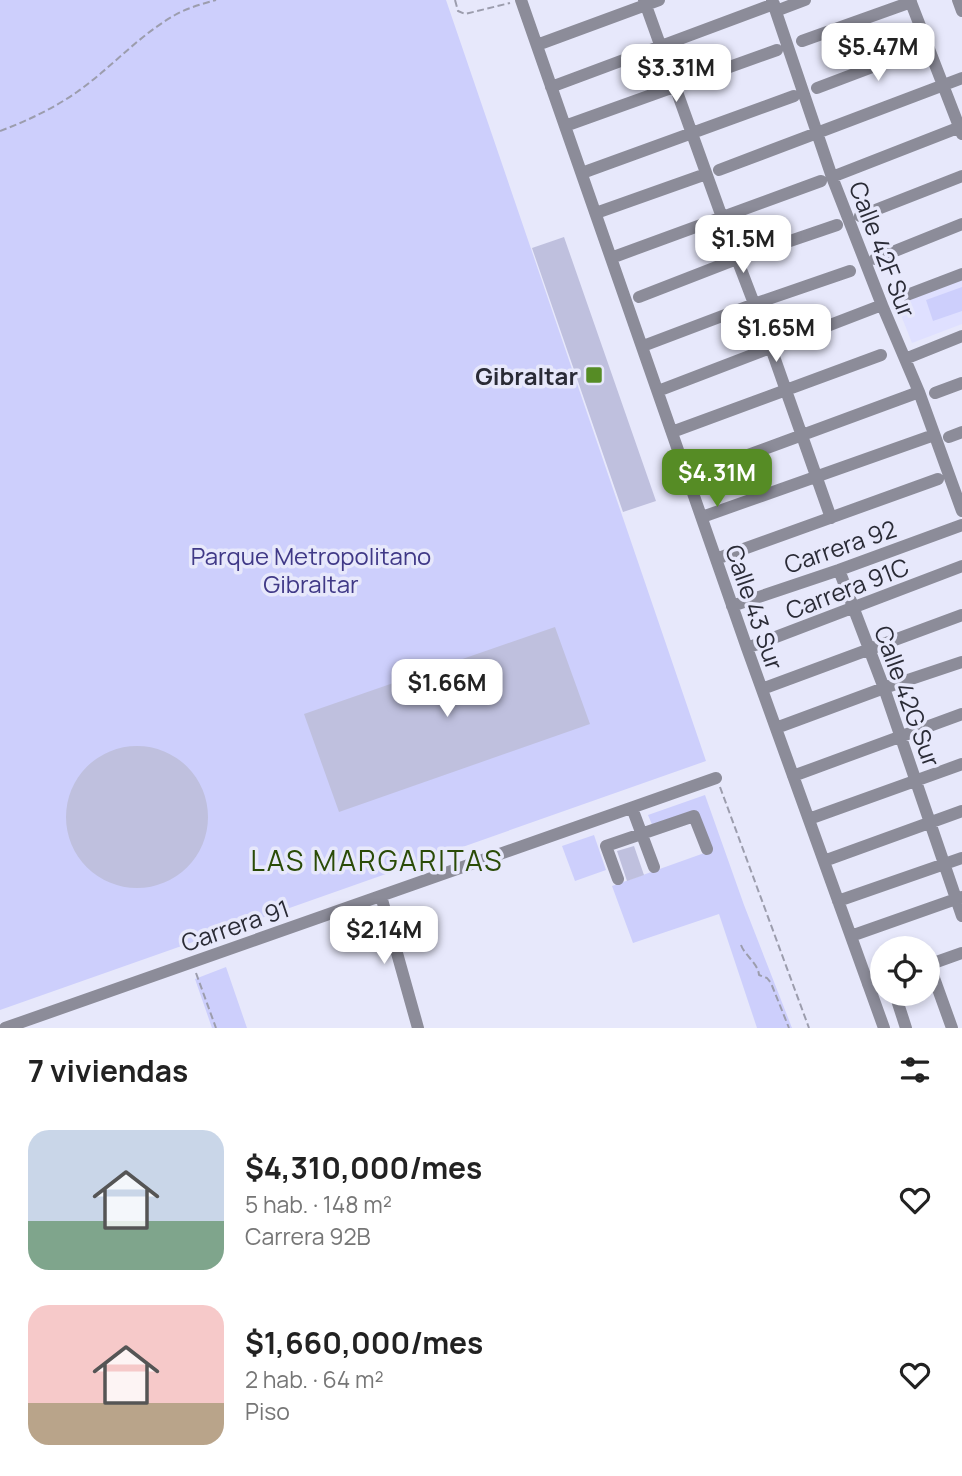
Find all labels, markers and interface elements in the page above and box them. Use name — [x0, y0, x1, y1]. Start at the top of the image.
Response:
pin: $5.47M — [821, 24, 935, 83]
text: $5.47M — [838, 30, 918, 62]
pin: $3.31M — [619, 44, 733, 104]
text: $3.31M — [637, 51, 715, 83]
street label: Calle 42F Sur — [842, 176, 924, 322]
pin: $1.5M — [694, 216, 792, 275]
text: $1.5M — [711, 222, 775, 254]
pin: $1.65M — [719, 304, 833, 364]
text: $1.65M — [737, 311, 815, 343]
place label: Gibraltar — [475, 359, 578, 392]
marker: Gibraltar — [584, 365, 604, 385]
pin: $4.31M — [660, 449, 774, 509]
text: $4.31M — [678, 456, 756, 488]
street label: Carrera 92 — [780, 511, 900, 581]
park label: Parque Metropolitano Gibraltar — [191, 539, 431, 600]
street label: Calle 43 Sur — [718, 540, 792, 674]
street label: Carrera 91C — [781, 549, 913, 627]
street label: Calle 42G Sur — [867, 621, 949, 771]
pin: $1.66M — [390, 660, 504, 719]
text: $1.66M — [408, 666, 486, 698]
district label: LAS MARGARITAS — [251, 841, 503, 879]
street label: Carrera 91 — [177, 891, 293, 959]
pin: $2.14M — [327, 906, 441, 966]
text: $2.14M — [346, 913, 422, 945]
map controls — [870, 936, 940, 1006]
button: locate — [870, 936, 940, 1006]
text: 7 viviendas — [28, 1050, 188, 1091]
icon: filters — [896, 1051, 934, 1089]
text: $4,310,000/mes — [245, 1147, 482, 1188]
icon: home — [84, 1158, 168, 1242]
icon: heart — [896, 1181, 934, 1219]
text: 5 hab. · 148 m² — [245, 1188, 392, 1220]
text: Carrera 92B — [245, 1220, 371, 1252]
text: $1,660,000/mes — [245, 1322, 483, 1363]
icon: home — [84, 1333, 168, 1417]
icon: heart — [896, 1356, 934, 1394]
text: 2 hab. · 64 m² — [245, 1363, 384, 1395]
text: Piso — [245, 1395, 290, 1427]

